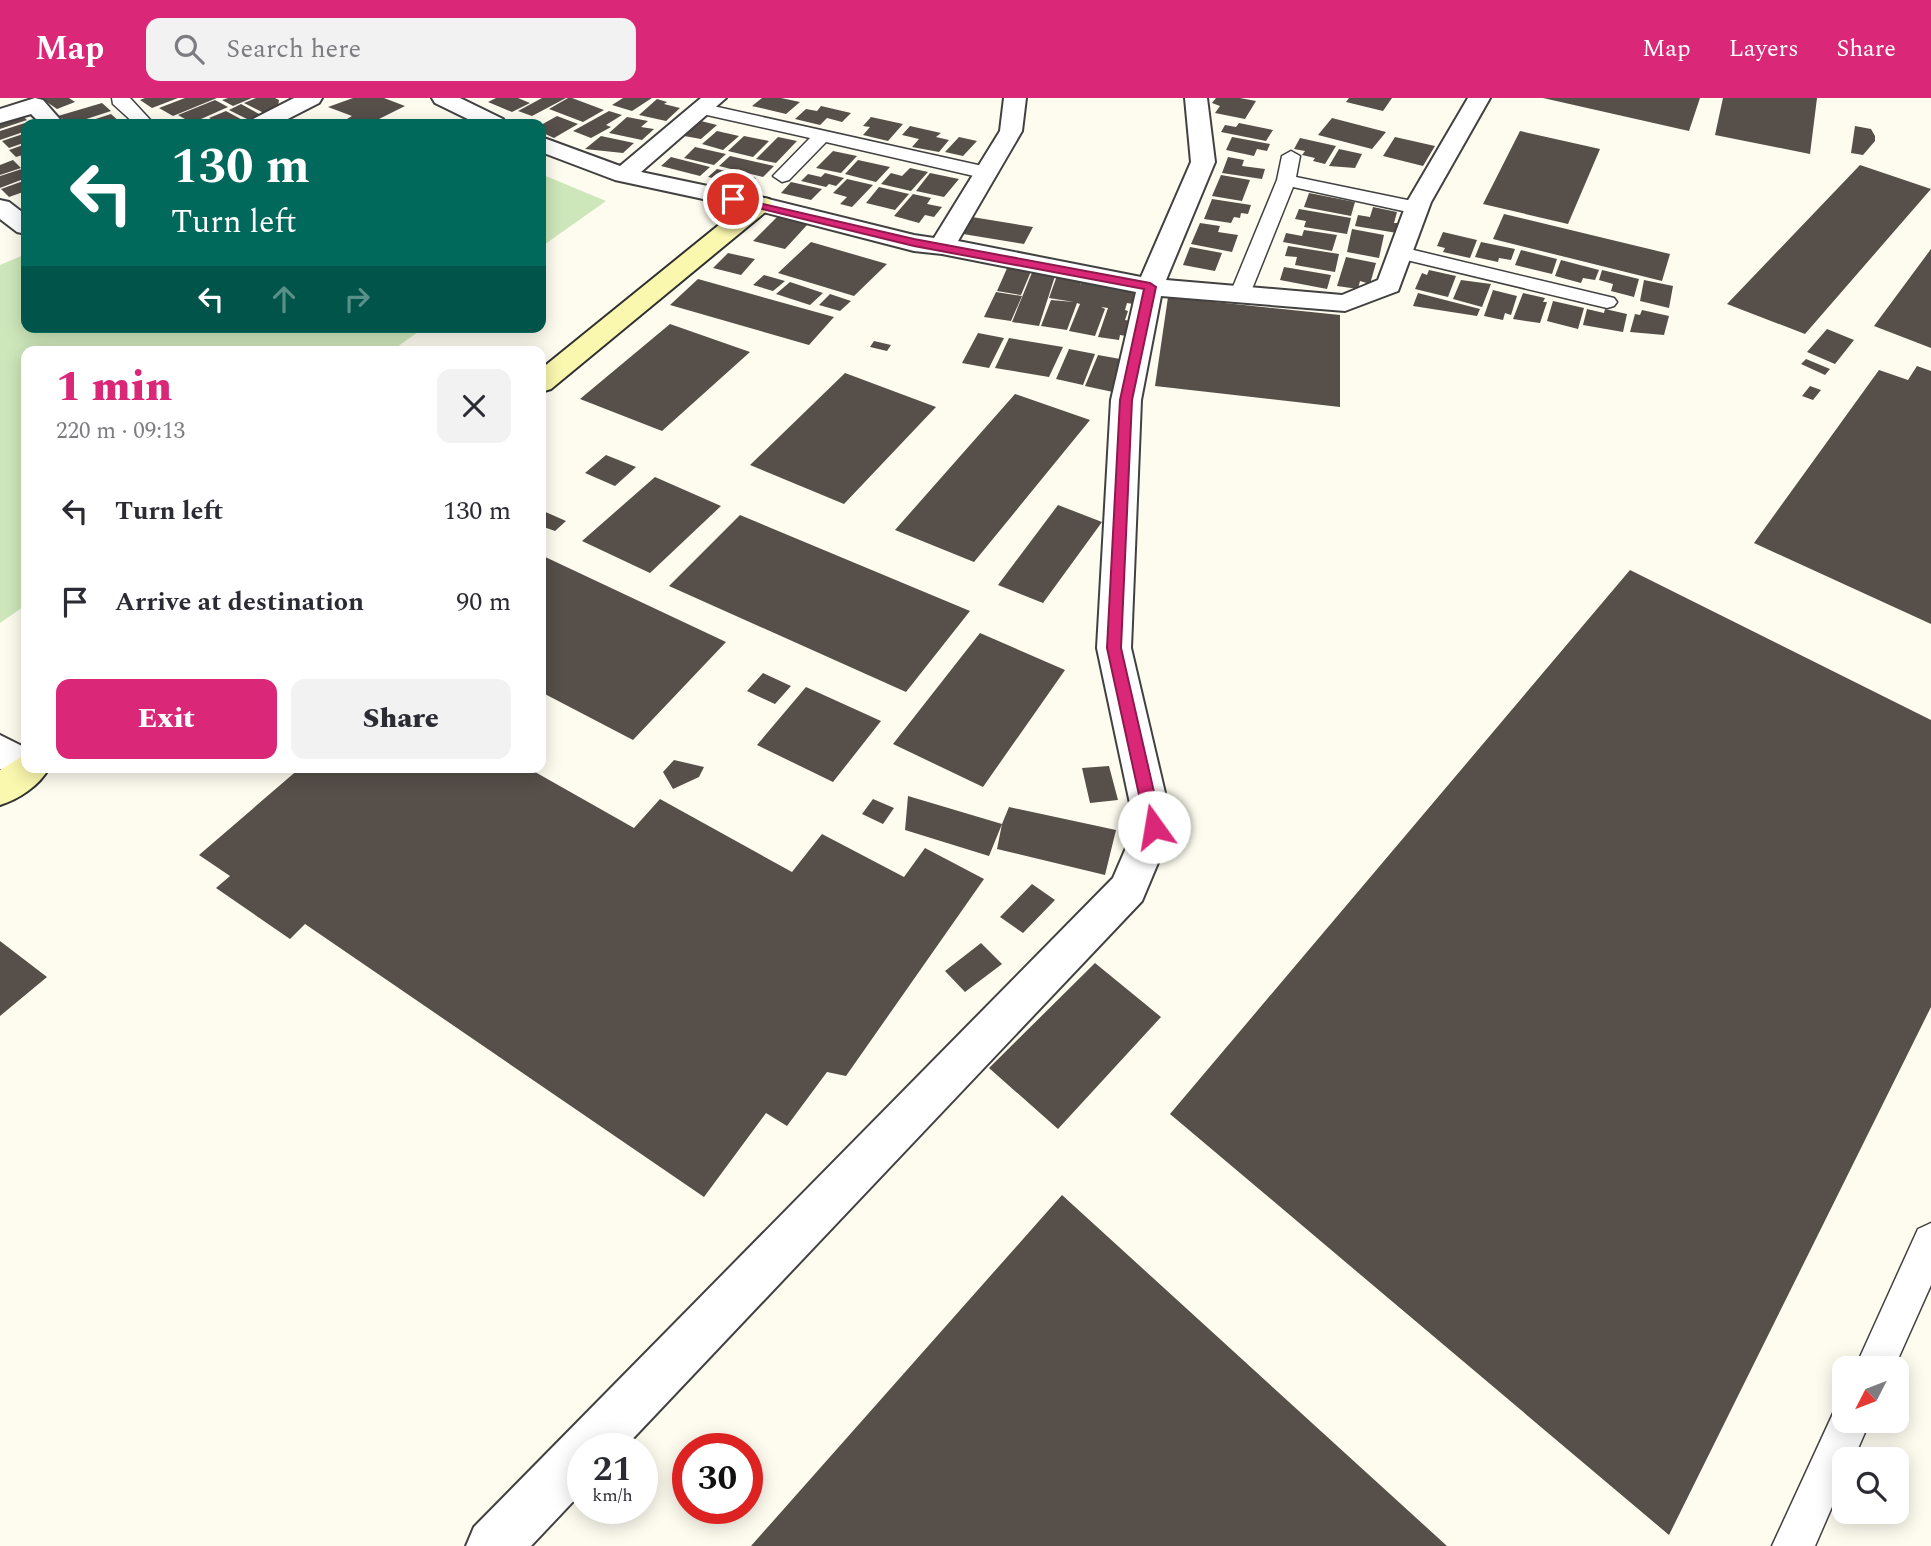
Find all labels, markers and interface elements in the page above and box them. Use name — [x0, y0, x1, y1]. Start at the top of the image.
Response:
search box — [146, 18, 636, 81]
text: Map — [35, 24, 104, 74]
text: Search here — [226, 29, 361, 69]
icon: search — [170, 30, 208, 68]
text: Map — [1642, 31, 1691, 67]
text: Layers — [1729, 31, 1799, 67]
text: Share — [1837, 31, 1896, 67]
text: 130 m — [171, 130, 310, 205]
icon: left — [56, 147, 147, 238]
pin — [703, 169, 763, 229]
icon: arrive — [714, 180, 752, 218]
text: Turn left — [171, 198, 297, 247]
icon: left — [192, 280, 230, 318]
icon: ahead — [265, 280, 303, 318]
icon: right — [338, 280, 376, 318]
text: 1 min — [56, 356, 172, 419]
button: close — [437, 369, 511, 443]
text: 220 m · 09:13 — [56, 414, 185, 449]
text: Turn left — [115, 491, 223, 531]
text: 130 m — [443, 491, 511, 531]
icon: left — [56, 492, 94, 530]
text: Arrive at destination — [115, 582, 364, 622]
text: 90 m — [456, 582, 511, 622]
icon: arrive — [56, 583, 94, 621]
button: Exit — [56, 679, 277, 759]
button: Share — [291, 679, 511, 759]
position arrow — [1117, 790, 1191, 864]
north arrow — [1832, 1356, 1909, 1433]
map controls — [1832, 1356, 1909, 1524]
speed limit sign: 30 — [672, 1433, 763, 1524]
text: 21 — [593, 1443, 632, 1496]
button: search — [1832, 1447, 1909, 1524]
text: km/h — [592, 1482, 633, 1509]

